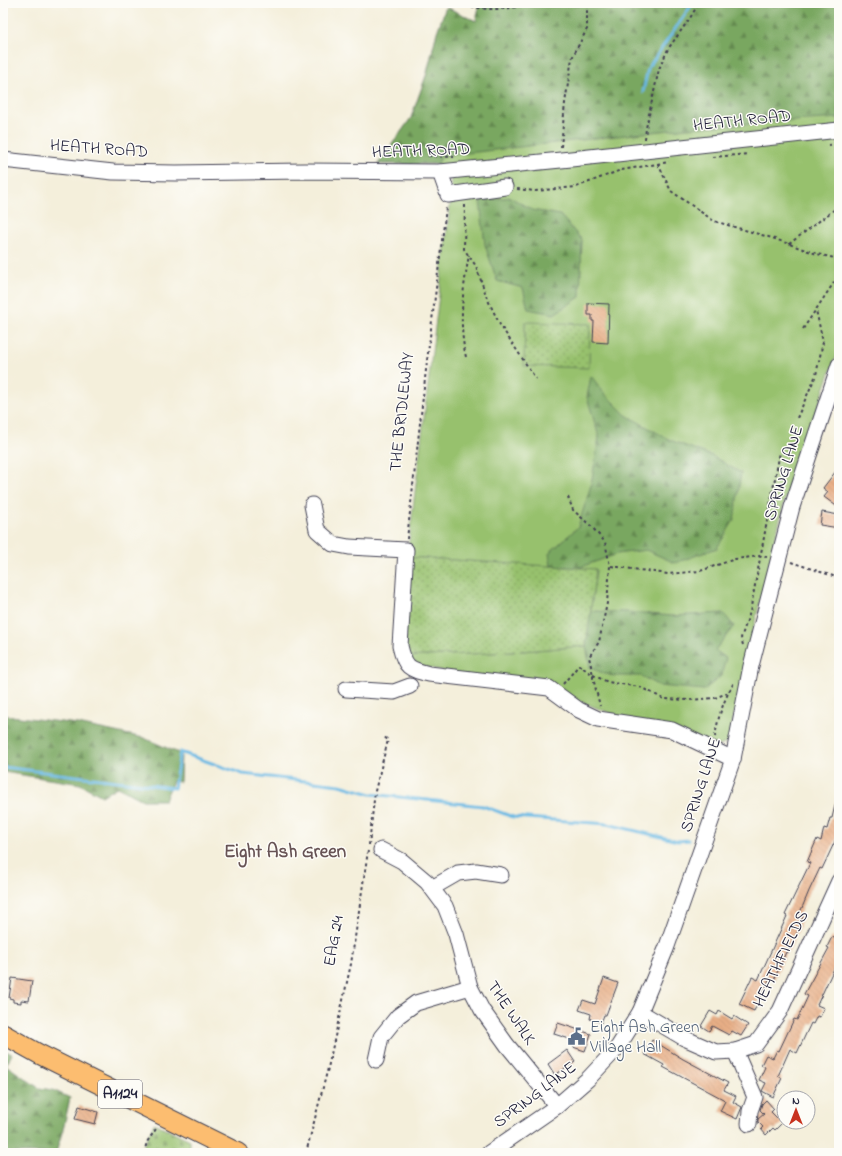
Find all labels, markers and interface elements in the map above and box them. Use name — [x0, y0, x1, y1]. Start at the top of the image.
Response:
street label: HEATH ROAD — [692, 103, 792, 139]
street label: HEATH ROAD — [49, 133, 149, 165]
street label: HEATH ROAD — [371, 137, 471, 165]
street label: THE BRIDLEWAY — [383, 351, 421, 473]
street label: SPRING LANE — [758, 422, 810, 524]
street label: SPRING LANE — [674, 735, 728, 835]
district label: Eight Ash Green — [224, 839, 346, 868]
street label: HEATHFIELDS — [747, 906, 815, 1012]
street label: EAG 24 — [317, 914, 351, 968]
street label: THE WALK — [480, 976, 542, 1051]
place label: Eight Ash Green Village Hall — [589, 1015, 699, 1062]
public building icon: Eight Ash Green Village Hall — [567, 1027, 587, 1047]
street label: SPRING LANE — [488, 1056, 582, 1134]
road number: A1124 — [98, 1080, 142, 1108]
north arrow — [776, 1090, 816, 1130]
text: N — [792, 1093, 800, 1109]

